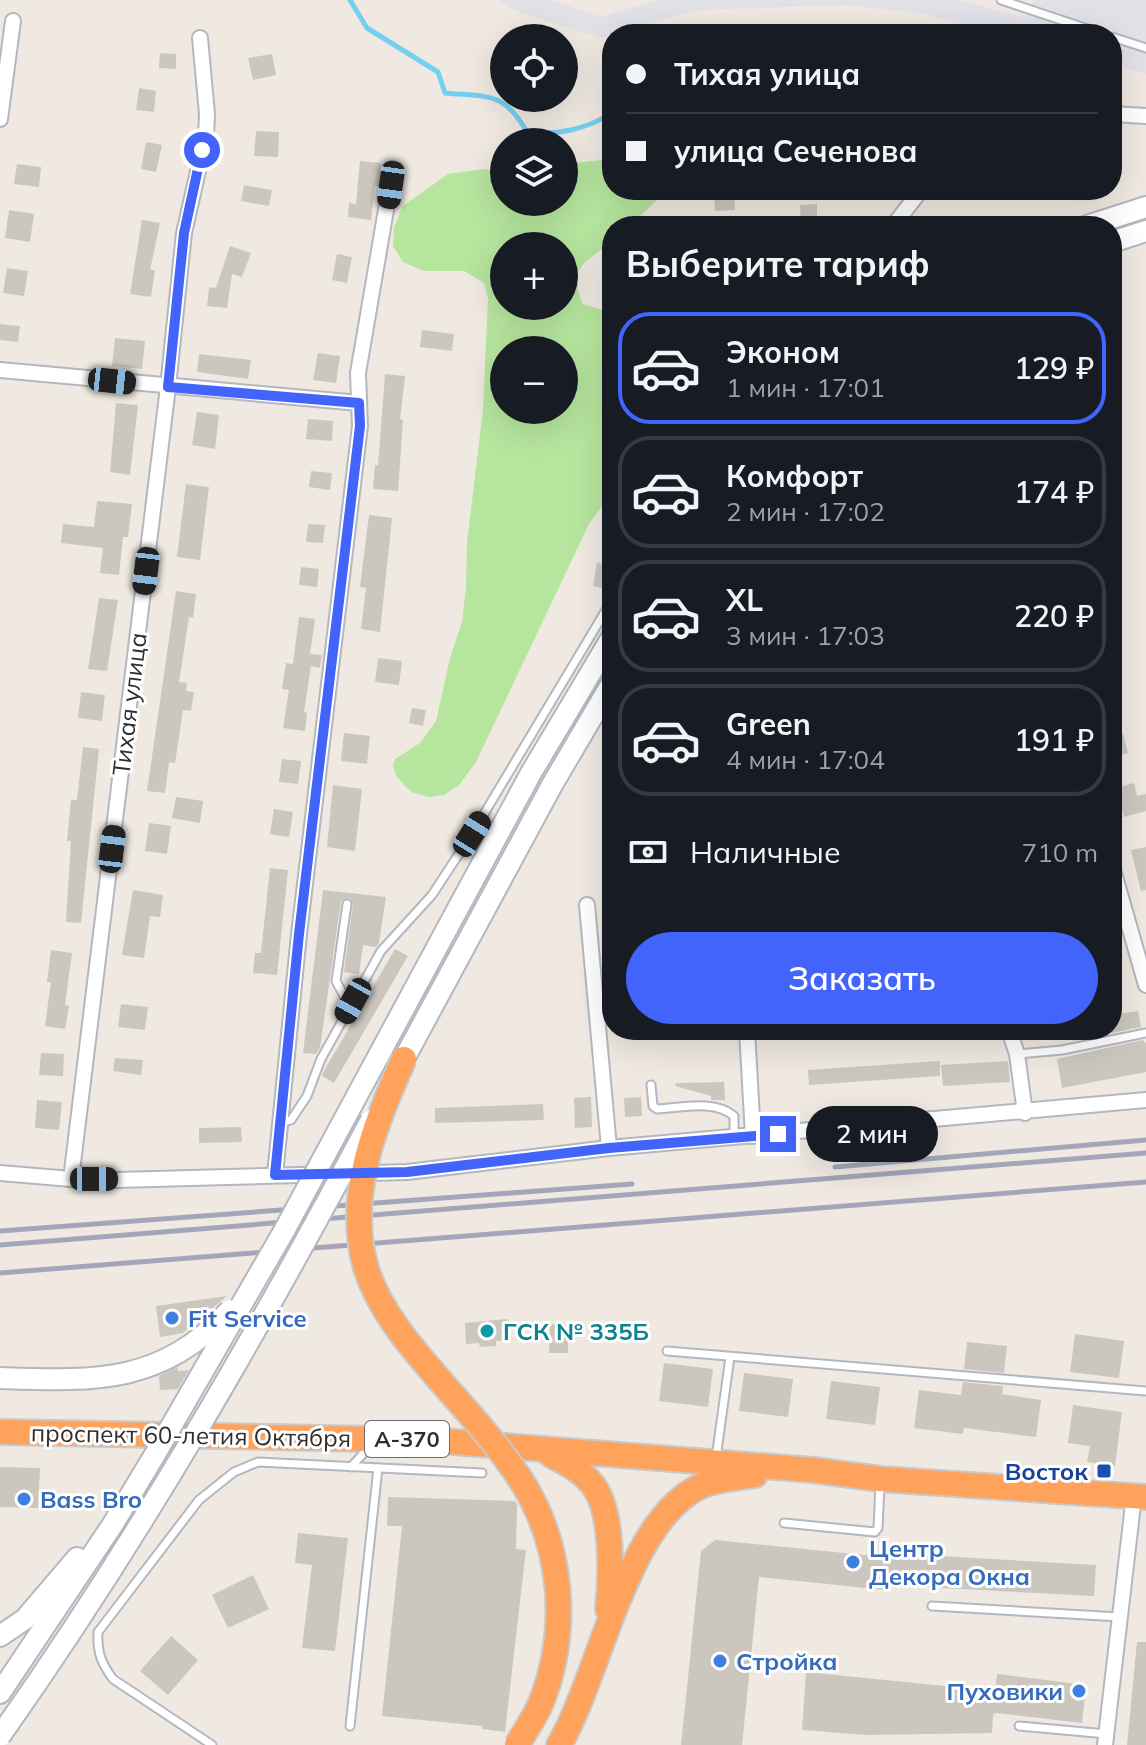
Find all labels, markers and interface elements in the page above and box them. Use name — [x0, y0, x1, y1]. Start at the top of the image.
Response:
map controls — [490, 24, 578, 424]
button: locate — [490, 24, 578, 112]
text: Тихая улица — [674, 55, 860, 93]
button: layers — [490, 128, 578, 216]
route start — [184, 132, 220, 168]
text: улица Сеченова — [674, 132, 917, 170]
car — [376, 160, 406, 210]
button: + — [490, 232, 578, 320]
text: Выберите тариф — [626, 241, 930, 286]
icon: car — [630, 332, 702, 404]
text: Эконом — [726, 333, 840, 371]
button: − — [490, 336, 578, 424]
text: 129 ₽ — [1014, 349, 1094, 387]
car — [87, 367, 137, 395]
text: 1 мин · 17:01 — [726, 371, 885, 404]
icon: car — [630, 456, 702, 528]
text: Комфорт — [726, 457, 863, 495]
text: 174 ₽ — [1014, 473, 1094, 511]
text: 2 мин · 17:02 — [726, 495, 885, 528]
car — [131, 546, 161, 596]
icon: car — [630, 580, 702, 652]
text: XL — [726, 581, 763, 619]
text: 220 ₽ — [1014, 597, 1094, 635]
text: 3 мин · 17:03 — [726, 619, 885, 652]
street label: Тихая улица — [105, 631, 153, 777]
icon: car — [630, 704, 702, 776]
text: Green — [726, 705, 811, 743]
text: 191 ₽ — [1014, 721, 1094, 759]
text: 4 мин · 17:04 — [726, 743, 885, 776]
car — [449, 807, 495, 861]
car — [97, 824, 127, 874]
icon: cash — [626, 830, 670, 874]
text: Наличные — [690, 833, 841, 871]
text: 710 m — [1022, 836, 1098, 869]
button: Заказать — [626, 932, 1098, 1024]
car — [331, 974, 375, 1028]
callout: 2 мин — [806, 1106, 938, 1162]
route end — [760, 1116, 796, 1152]
text: 2 мин — [836, 1117, 908, 1150]
car — [70, 1167, 118, 1191]
place label: Fit Service — [188, 1303, 307, 1333]
marker: Fit Service — [163, 1309, 181, 1327]
place label: ГСК № 335Б — [503, 1316, 649, 1346]
marker: ГСК № 335Б — [478, 1322, 496, 1340]
street label: проспект 60-летия Октября — [31, 1417, 351, 1453]
road number: А-370 — [365, 1421, 449, 1457]
place label: Восток — [1005, 1456, 1088, 1486]
marker: Восток — [1095, 1462, 1113, 1480]
place label: Bass Bro — [40, 1484, 142, 1514]
marker: Bass Bro — [15, 1490, 33, 1508]
place label: Центр Декора Окна — [869, 1533, 1030, 1591]
marker: Центр Декора Окна — [844, 1553, 862, 1571]
place label: Стройка — [736, 1646, 837, 1676]
marker: Стройка — [711, 1652, 729, 1670]
place label: Пуховики — [946, 1676, 1063, 1706]
marker: Пуховики — [1070, 1682, 1088, 1700]

